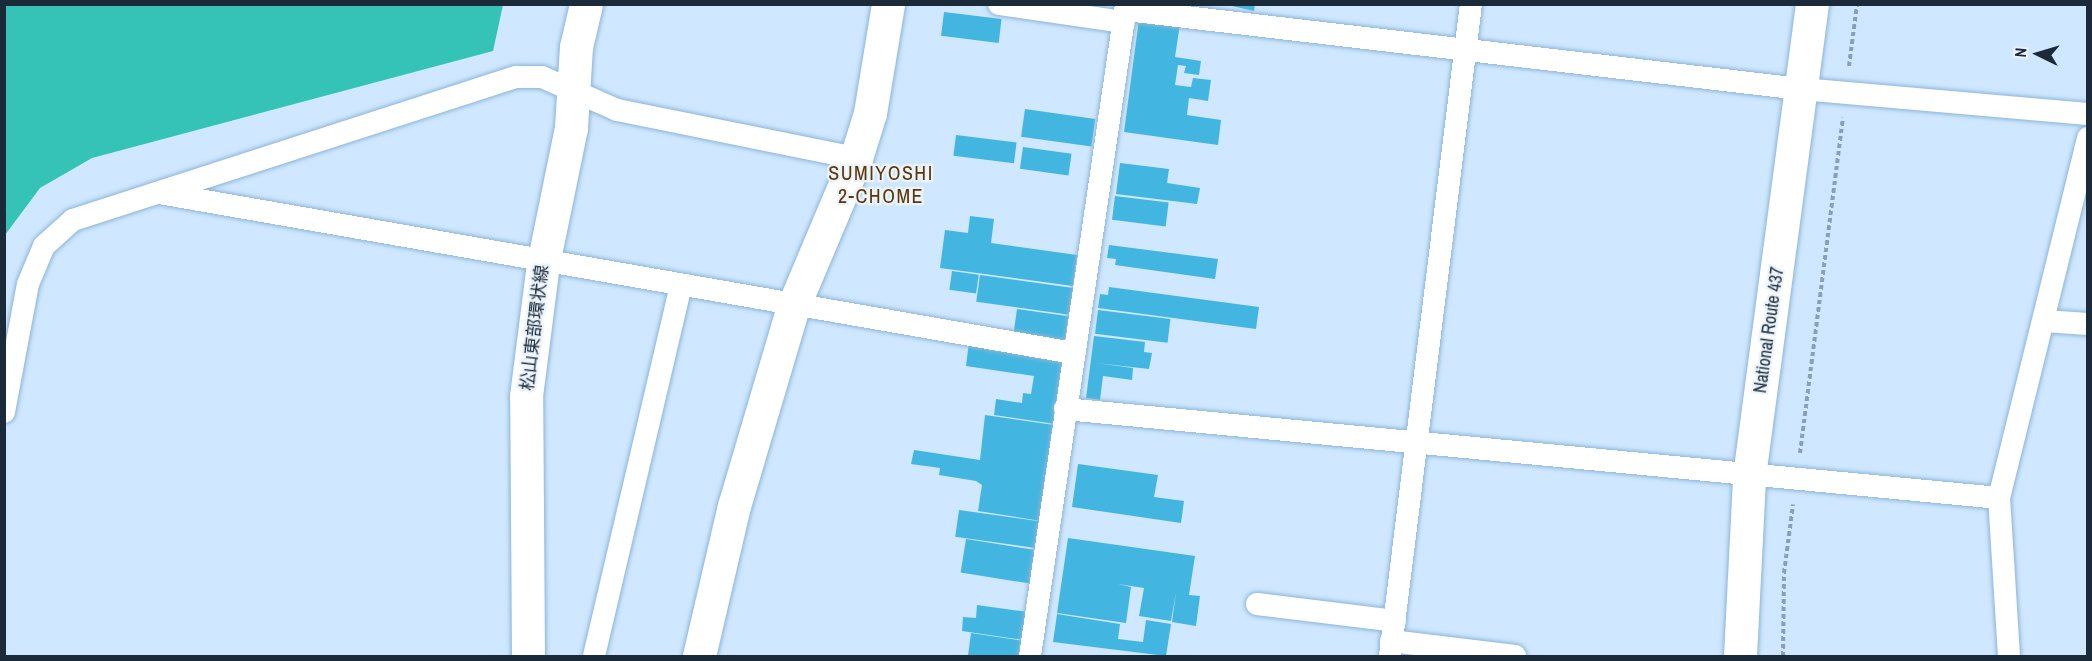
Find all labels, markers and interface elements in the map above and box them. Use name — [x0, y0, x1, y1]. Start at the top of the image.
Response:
north arrow — [2008, 24, 2068, 84]
text: N — [2009, 47, 2031, 58]
district label: SUMIYOSHI 2-CHOME — [828, 160, 934, 207]
street label: 松山東部環状線 — [517, 264, 553, 392]
street label: National Route 437 — [1749, 266, 1789, 394]

